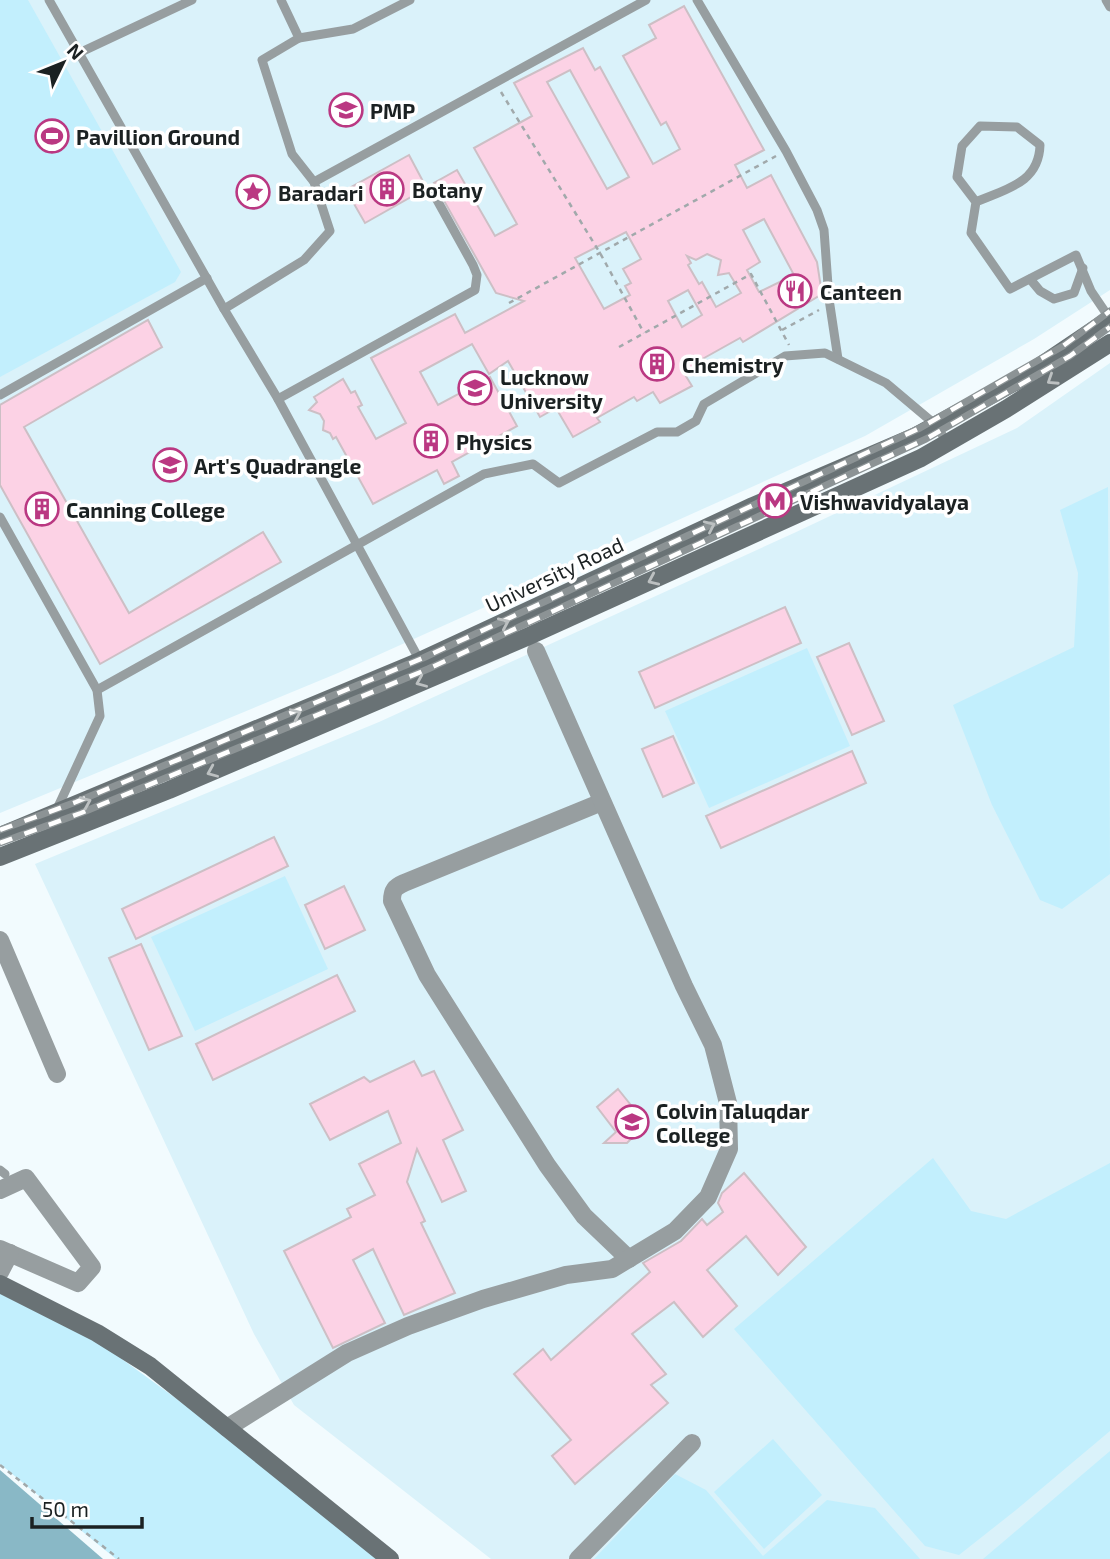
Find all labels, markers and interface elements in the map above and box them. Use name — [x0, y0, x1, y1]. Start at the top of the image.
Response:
north arrow — [28, 28, 98, 98]
text: N — [63, 38, 89, 64]
school or university icon: PMP — [327, 91, 365, 129]
place label: PMP — [370, 98, 415, 123]
sports icon: Pavillion Ground — [33, 117, 71, 155]
place label: Pavillion Ground — [76, 124, 240, 149]
building icon: Botany — [368, 170, 406, 208]
place icon: Baradari — [234, 173, 272, 211]
place label: Botany — [412, 177, 483, 203]
place label: Baradari — [278, 180, 364, 205]
restaurant icon: Canteen — [776, 272, 814, 310]
place label: Canteen — [820, 279, 902, 304]
building icon: Chemistry — [638, 345, 676, 383]
place label: Chemistry — [682, 352, 784, 378]
place label: Lucknow University — [500, 364, 603, 414]
school or university icon: Lucknow University — [456, 369, 494, 407]
one-way arrow — [1047, 371, 1060, 384]
building icon: Physics — [412, 422, 450, 460]
place label: Physics — [456, 429, 532, 455]
school or university icon: Art's Quadrangle — [151, 446, 189, 484]
place label: Art's Quadrangle — [194, 453, 361, 479]
metro station icon: Vishwavidyalaya — [756, 482, 794, 520]
place label: Vishwavidyalaya — [800, 489, 969, 515]
building icon: Canning College — [23, 490, 61, 528]
place label: Canning College — [66, 497, 225, 522]
one-way arrow — [703, 520, 715, 534]
street label: University Road — [481, 531, 627, 617]
one-way arrow — [647, 572, 660, 586]
one-way arrow — [497, 617, 509, 631]
one-way arrow — [416, 674, 428, 688]
one-way arrow — [289, 708, 301, 722]
one-way arrow — [206, 764, 219, 778]
one-way arrow — [79, 796, 91, 810]
place label: Colvin Taluqdar College — [656, 1098, 810, 1147]
school or university icon: Colvin Taluqdar College — [613, 1103, 651, 1141]
scale bar — [32, 1486, 142, 1530]
text: 50 m — [42, 1496, 89, 1521]

